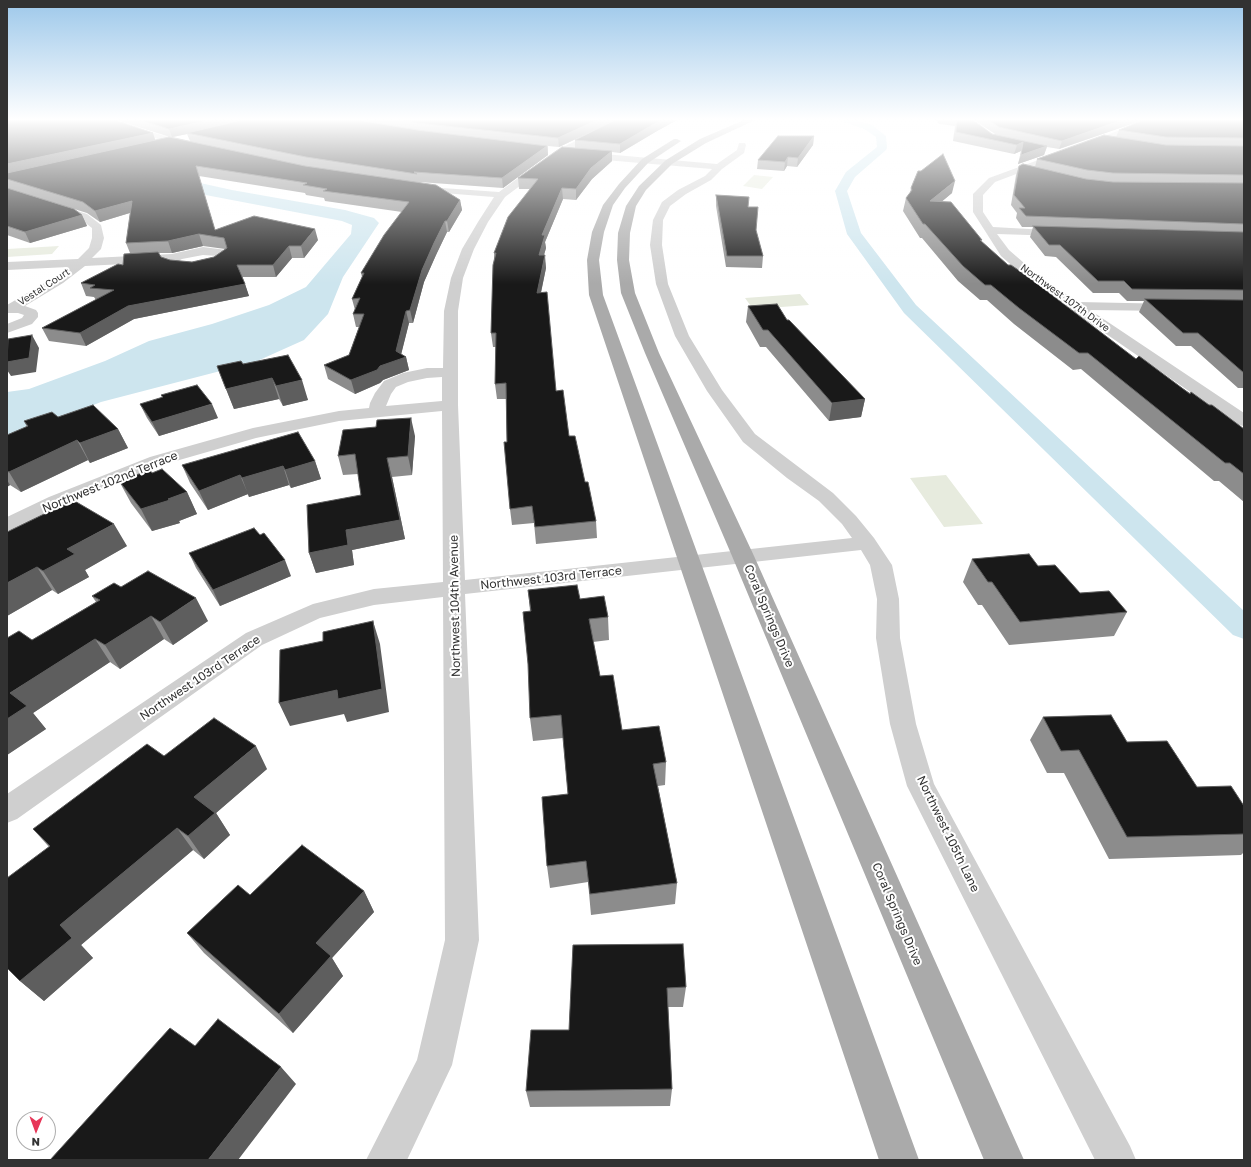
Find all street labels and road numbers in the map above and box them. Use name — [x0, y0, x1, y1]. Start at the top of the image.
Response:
street label: Northwest 107th Drive — [1018, 262, 1112, 334]
street label: Vestal Court — [16, 266, 72, 308]
street label: Northwest 102nd Terrace — [40, 448, 180, 516]
street label: Northwest 104th Avenue — [447, 535, 463, 677]
street label: Coral Springs Drive — [741, 562, 797, 670]
street label: Northwest 103rd Terrace — [480, 563, 622, 593]
street label: Northwest 103rd Terrace — [137, 632, 263, 724]
street label: Northwest 105th Lane — [914, 774, 982, 894]
street label: Coral Springs Drive — [869, 860, 925, 968]

